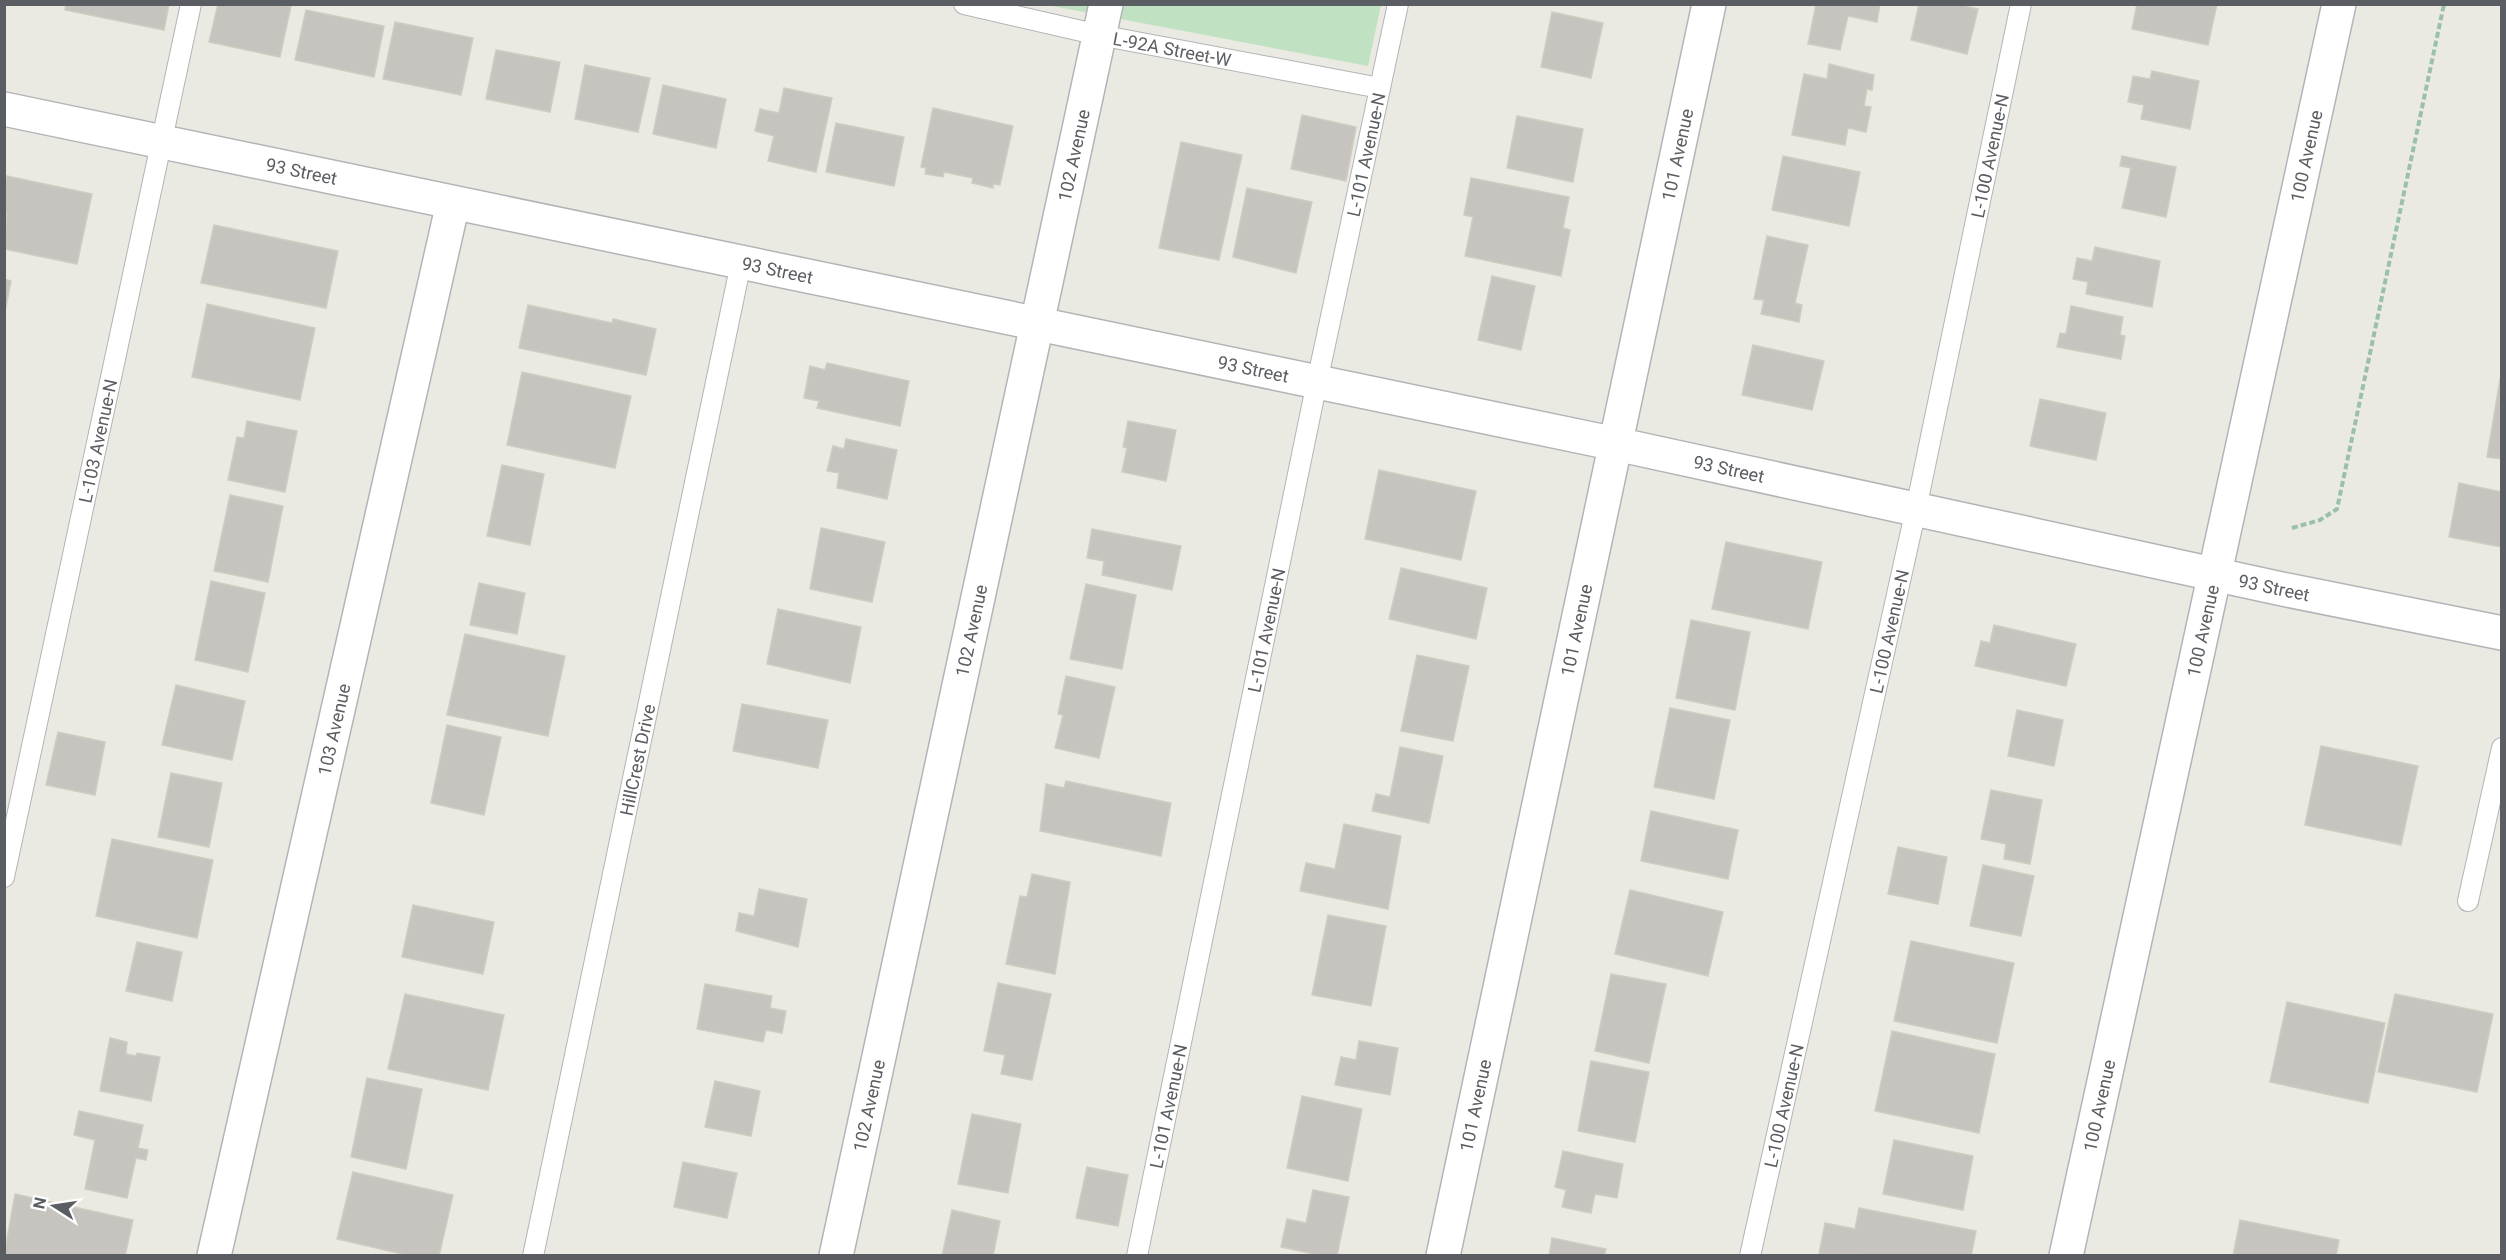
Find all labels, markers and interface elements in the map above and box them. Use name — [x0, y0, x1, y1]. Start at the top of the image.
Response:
street label: L-92A Street-W — [1111, 27, 1233, 70]
street label: L-101 Avenue-N — [1342, 91, 1389, 218]
street label: L-100 Avenue-N — [1966, 92, 2013, 220]
street label: 102 Avenue — [1053, 107, 1094, 203]
street label: 101 Avenue — [1657, 107, 1697, 203]
street label: 100 Avenue — [2286, 108, 2326, 204]
street label: 93 Street — [264, 153, 339, 189]
street label: 93 Street — [740, 252, 815, 287]
street label: 93 Street — [1216, 351, 1291, 386]
street label: L-103 Avenue-N — [74, 377, 121, 505]
street label: 93 Street — [1691, 451, 1767, 487]
street label: L-101 Avenue-N — [1243, 566, 1289, 694]
street label: L-100 Avenue-N — [1865, 567, 1913, 695]
street label: 93 Street — [2237, 569, 2312, 605]
street label: 102 Avenue — [951, 582, 991, 678]
street label: 101 Avenue — [1556, 582, 1596, 678]
street label: 100 Avenue — [2182, 583, 2223, 679]
street label: 103 Avenue — [313, 681, 354, 777]
street label: HillCrest Drive — [615, 702, 659, 817]
street label: L-101 Avenue-N — [1145, 1042, 1191, 1170]
street label: L-100 Avenue-N — [1759, 1042, 1807, 1170]
street label: 102 Avenue — [848, 1057, 889, 1153]
street label: 101 Avenue — [1455, 1057, 1495, 1153]
street label: 100 Avenue — [2079, 1057, 2119, 1154]
north arrow — [24, 1176, 84, 1236]
text: N — [29, 1195, 50, 1210]

